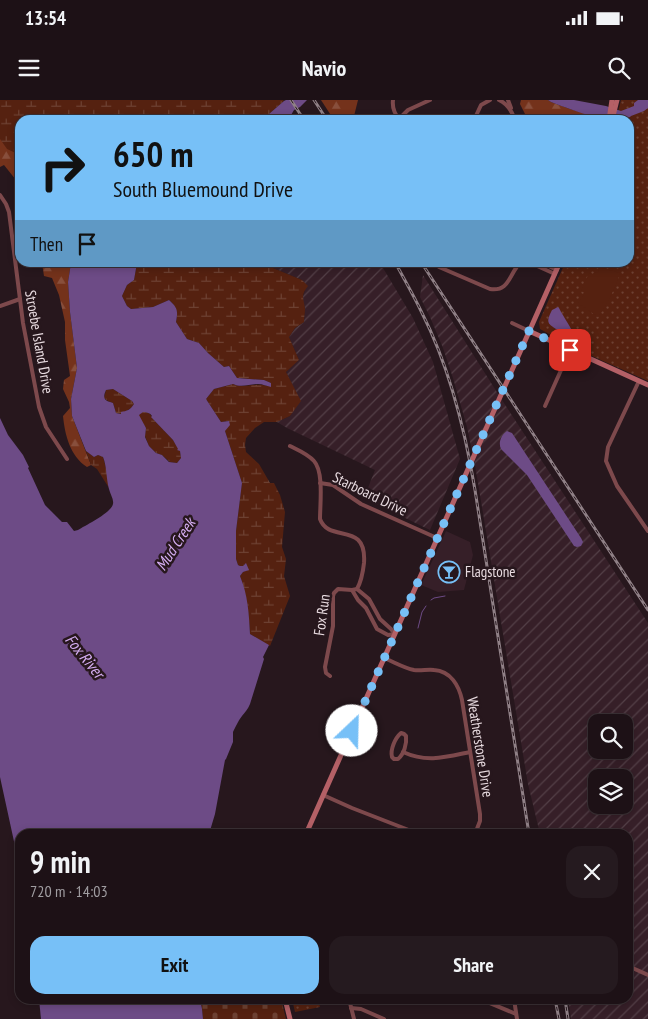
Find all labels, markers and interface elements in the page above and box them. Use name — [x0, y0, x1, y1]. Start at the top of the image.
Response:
text: 13:54 — [25, 6, 66, 30]
icon: menu — [15, 54, 43, 82]
text: Navio — [302, 54, 346, 82]
icon: search — [605, 54, 633, 82]
text: 650 m — [113, 131, 194, 177]
icon: right — [30, 135, 95, 200]
text: South Bluemound Drive — [113, 175, 293, 203]
icon: arrive — [73, 230, 101, 258]
text: Then — [30, 232, 63, 256]
street label: Stroebe Island Drive — [21, 289, 58, 395]
pin — [549, 329, 591, 371]
icon: arrive — [556, 336, 584, 364]
street label: Starboard Drive — [330, 467, 411, 520]
water label: Mud Creek — [151, 513, 200, 574]
bar icon: Flagstone — [437, 560, 461, 584]
place label: Flagstone — [465, 562, 516, 581]
street label: Fox Run — [309, 593, 334, 637]
water label: Fox River — [61, 630, 111, 684]
street label: Weatherstone Drive — [463, 695, 498, 799]
position arrow — [325, 704, 377, 756]
map controls — [588, 714, 633, 814]
button: search — [588, 714, 633, 759]
button: layers — [588, 769, 633, 814]
text: 9 min — [30, 842, 91, 881]
button: close — [566, 846, 618, 898]
text: 720 m · 14:03 — [30, 881, 108, 901]
button: Exit — [30, 936, 319, 994]
button: Share — [329, 936, 618, 994]

